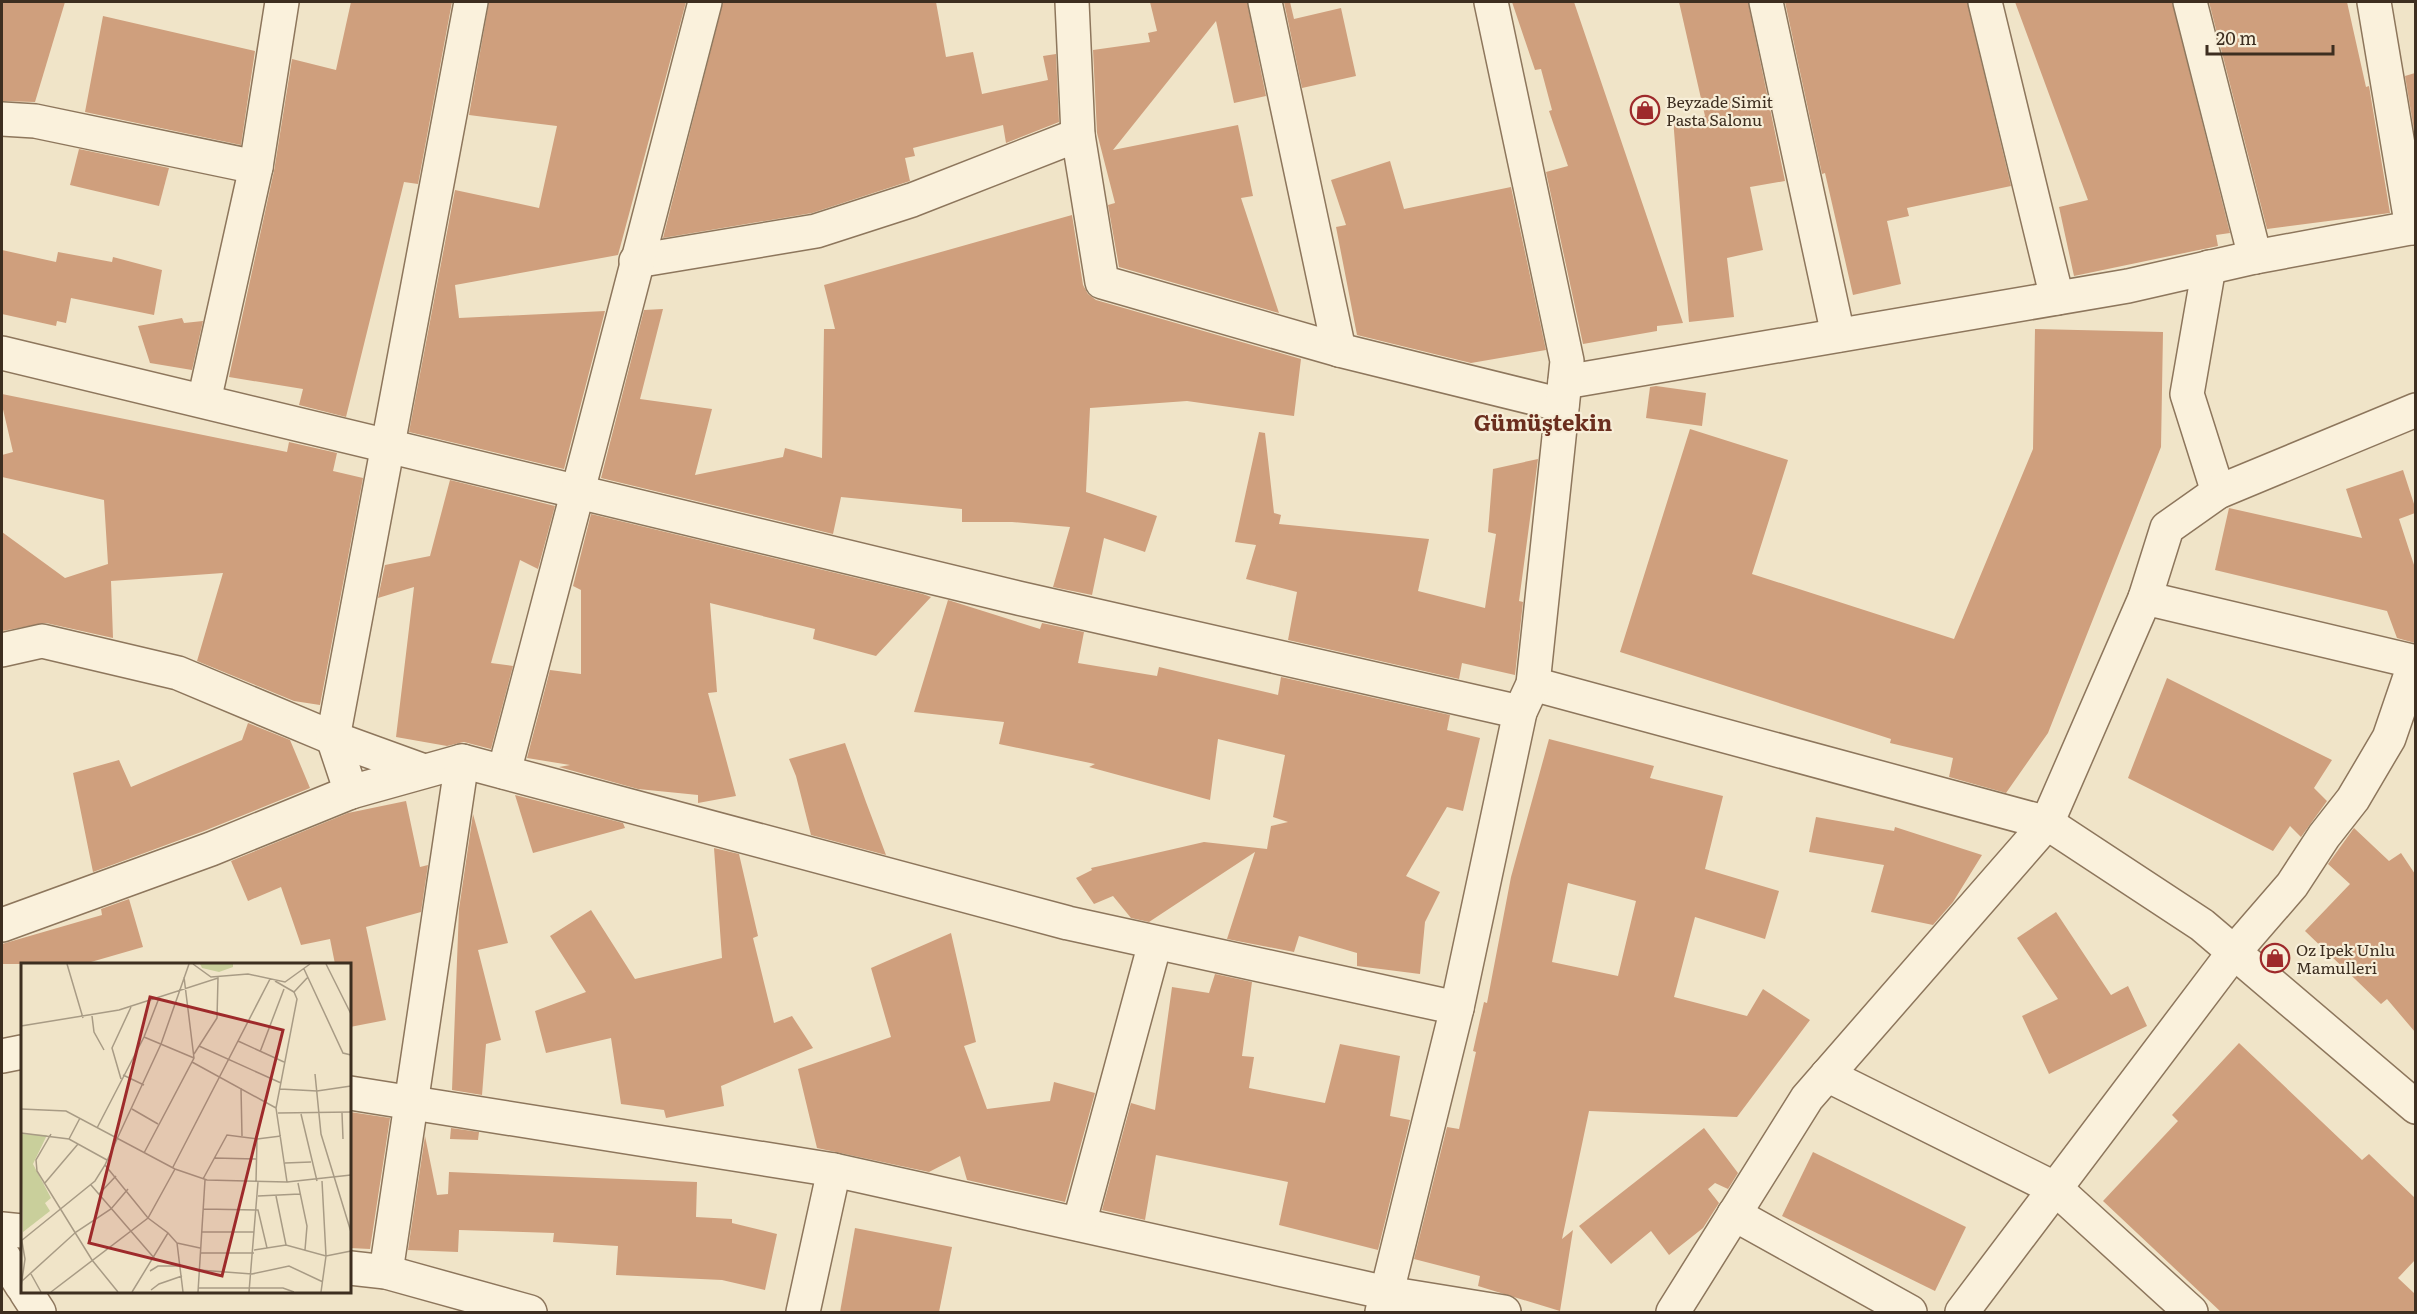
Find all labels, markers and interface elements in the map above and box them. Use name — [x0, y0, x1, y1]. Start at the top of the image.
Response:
scale bar — [2207, 18, 2333, 56]
text: 20 m — [2216, 24, 2257, 51]
place label: Beyzade Simit Pasta Salonu — [1666, 89, 1774, 131]
shop icon: Beyzade Simit Pasta Salonu — [1629, 94, 1661, 126]
district label: Gümüştekin — [1474, 405, 1612, 438]
place label: Oz Ipek Unlu Mamulleri — [2296, 937, 2395, 979]
shop icon: Oz Ipek Unlu Mamulleri — [2259, 942, 2291, 974]
inset map — [21, 963, 351, 1293]

